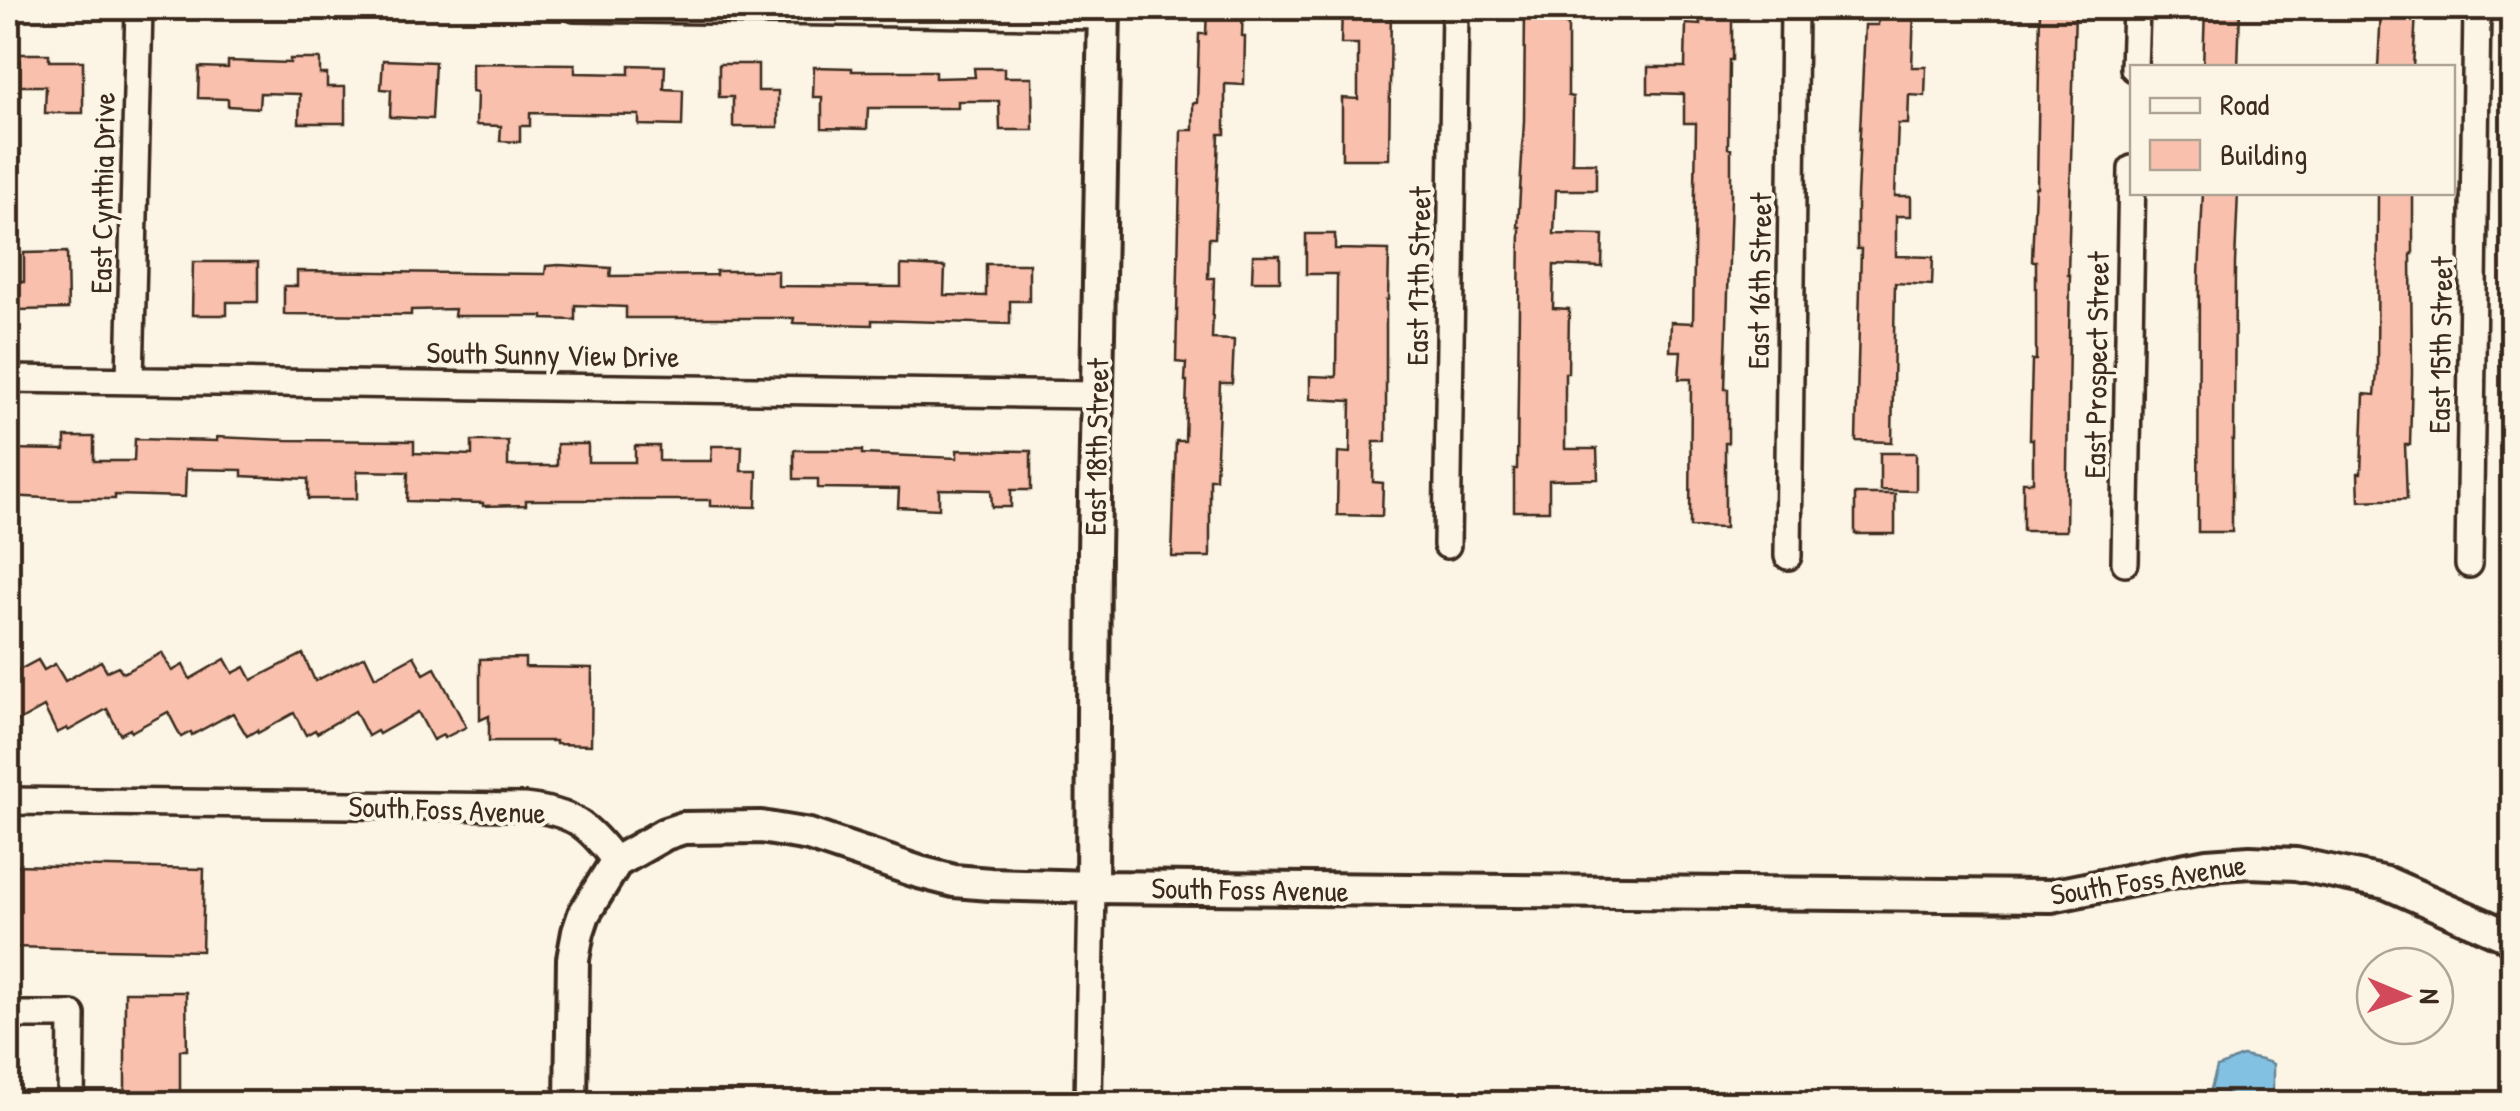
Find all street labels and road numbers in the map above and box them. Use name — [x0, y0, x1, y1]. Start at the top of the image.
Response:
street label: East Cynthia Drive — [80, 92, 124, 294]
street label: East 17th Street — [1396, 185, 1440, 366]
street label: East 16th Street — [1737, 192, 1781, 369]
street label: East Prospect Street — [2074, 251, 2118, 479]
street label: East 15th Street — [2418, 255, 2462, 434]
street label: South Sunny View Drive — [426, 332, 680, 376]
street label: East 18th Street — [1074, 357, 1118, 536]
street label: South Foss Avenue — [348, 786, 546, 832]
street label: South Foss Avenue — [2048, 844, 2249, 914]
street label: South Foss Avenue — [1151, 867, 1349, 911]

